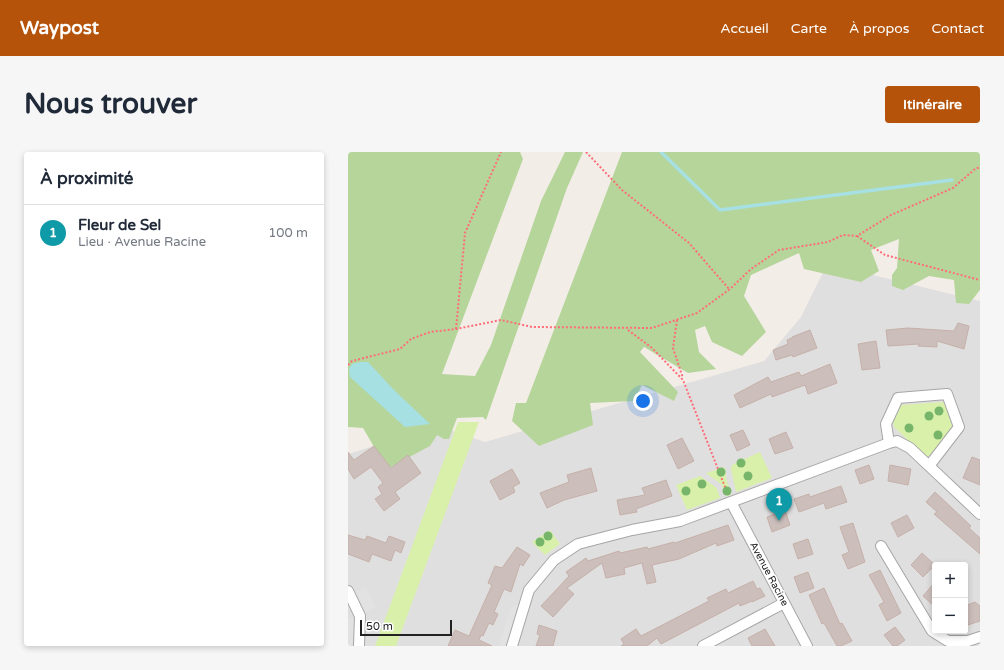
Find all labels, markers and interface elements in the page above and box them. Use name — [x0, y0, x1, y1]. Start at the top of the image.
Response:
text: Waypost — [20, 17, 99, 39]
text: Accueil — [720, 20, 769, 37]
text: Carte — [791, 20, 827, 37]
text: À propos — [849, 20, 910, 37]
text: Contact — [932, 20, 984, 37]
button: Itinéraire — [885, 86, 980, 123]
text: Nous trouver — [24, 87, 197, 121]
text: À proximité — [40, 168, 133, 189]
text: Fleur de Sel — [78, 216, 161, 234]
text: 1 — [49, 225, 57, 241]
text: 100 m — [268, 225, 308, 241]
text: Lieu · Avenue Racine — [78, 234, 206, 250]
your location — [633, 391, 653, 411]
pin: 1 — [766, 488, 792, 521]
street label: Avenue Racine — [747, 540, 791, 608]
map controls — [932, 562, 968, 634]
button: + — [932, 562, 968, 598]
button: − — [932, 598, 968, 634]
scale bar — [360, 618, 452, 637]
text: 50 m — [366, 620, 393, 633]

